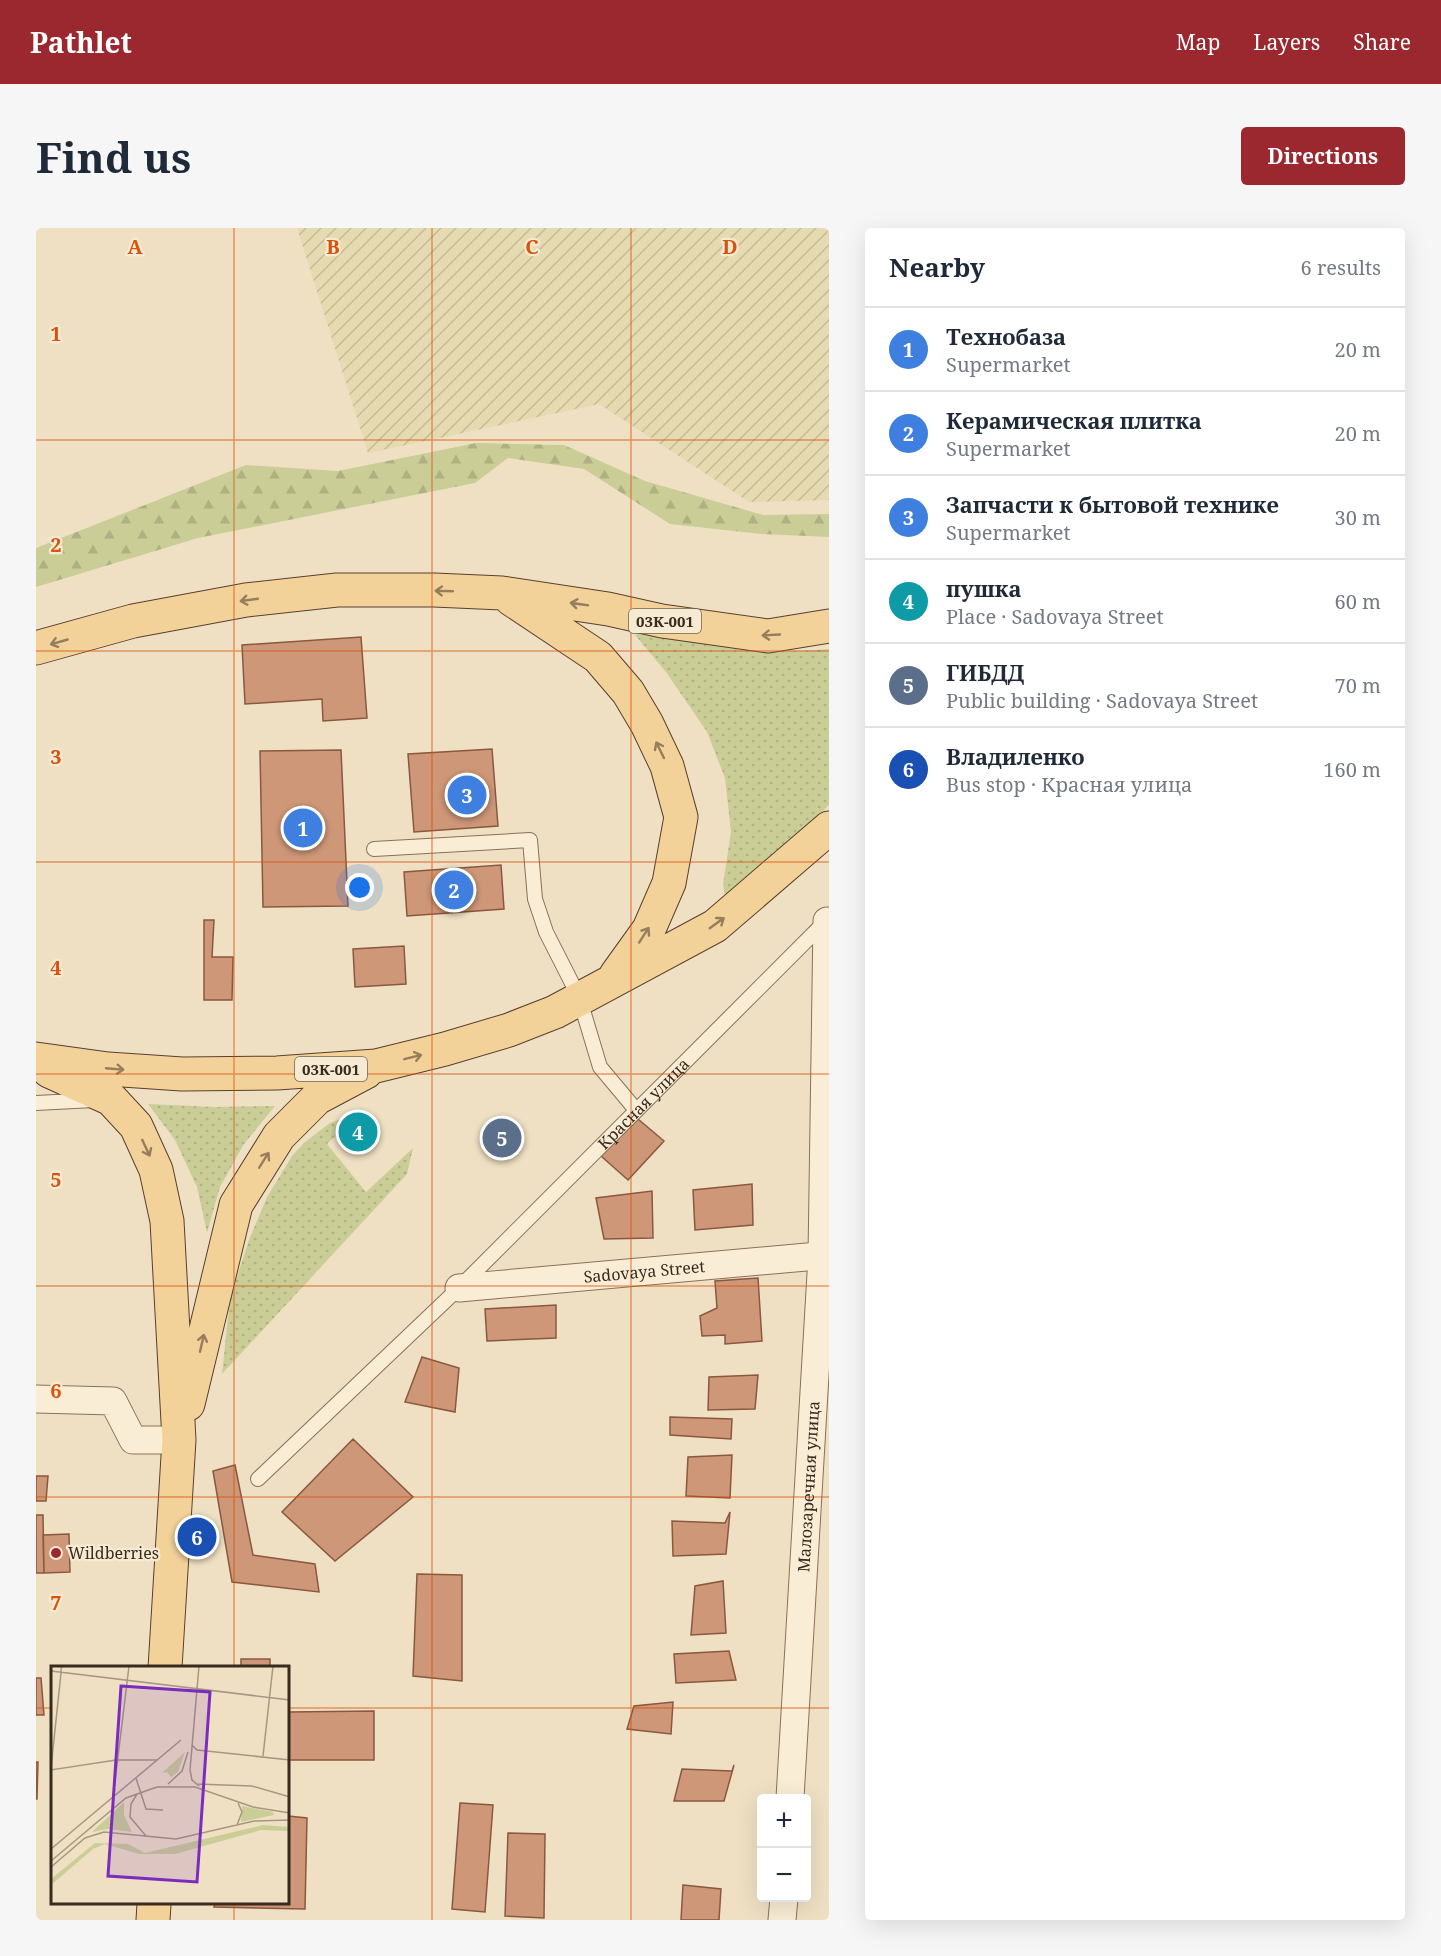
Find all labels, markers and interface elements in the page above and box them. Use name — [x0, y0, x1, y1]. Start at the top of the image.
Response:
text: Pathlet — [30, 23, 132, 61]
text: Map — [1176, 28, 1220, 56]
text: Layers — [1253, 28, 1320, 56]
text: Share — [1353, 28, 1411, 56]
button: Directions — [1241, 127, 1405, 185]
text: Find us — [36, 128, 191, 185]
text: A — [127, 233, 143, 260]
text: B — [326, 233, 340, 260]
text: C — [525, 233, 539, 260]
text: D — [722, 233, 738, 260]
text: Nearby — [889, 249, 985, 285]
text: 6 results — [1301, 254, 1381, 281]
text: 1 — [50, 320, 62, 347]
text: Технобаза — [946, 321, 1066, 351]
text: 1 — [903, 336, 914, 363]
text: 20 m — [1335, 336, 1381, 363]
text: Supermarket — [946, 351, 1071, 378]
text: Керамическая плитка — [946, 405, 1202, 435]
text: 2 — [903, 420, 914, 447]
text: 20 m — [1335, 420, 1381, 447]
text: Supermarket — [946, 435, 1071, 462]
text: Запчасти к бытовой технике — [946, 489, 1279, 519]
text: 3 — [903, 504, 914, 531]
text: 30 m — [1335, 504, 1381, 531]
text: Supermarket — [946, 519, 1071, 546]
text: 2 — [50, 531, 62, 558]
text: пушка — [946, 573, 1021, 603]
one-way arrow — [434, 585, 454, 596]
text: 4 — [903, 588, 914, 615]
text: 60 m — [1335, 588, 1381, 615]
one-way arrow — [240, 595, 260, 606]
one-way arrow — [570, 599, 590, 610]
text: Place · Sadovaya Street — [946, 603, 1163, 630]
road number: 03К-001 — [629, 609, 701, 633]
one-way arrow — [762, 629, 782, 640]
one-way arrow — [50, 637, 69, 648]
text: ГИБДД — [946, 657, 1024, 687]
text: 5 — [903, 672, 914, 699]
text: 70 m — [1335, 672, 1381, 699]
text: Public building · Sadovaya Street — [946, 687, 1258, 714]
one-way arrow — [653, 741, 665, 759]
text: Владиленко — [946, 741, 1085, 771]
text: 3 — [50, 743, 62, 770]
text: 6 — [903, 756, 914, 783]
text: 160 m — [1323, 756, 1381, 783]
text: Bus stop · Красная улица — [946, 771, 1192, 798]
pin: 3 — [448, 772, 486, 818]
pin: 1 — [284, 806, 322, 850]
pin: 2 — [434, 868, 474, 912]
your location — [345, 873, 374, 902]
one-way arrow — [708, 917, 724, 930]
one-way arrow — [638, 927, 650, 943]
text: 4 — [50, 954, 62, 981]
one-way arrow — [403, 1051, 422, 1063]
street label: Красная улица — [593, 1053, 694, 1154]
road number: 03К-001 — [295, 1057, 367, 1081]
one-way arrow — [104, 1064, 124, 1075]
pin: 4 — [338, 1110, 378, 1154]
pin: 5 — [482, 1116, 522, 1160]
one-way arrow — [140, 1138, 152, 1156]
one-way arrow — [258, 1152, 270, 1169]
text: 5 — [50, 1166, 62, 1193]
street label: Sadovaya Street — [583, 1255, 706, 1288]
one-way arrow — [197, 1333, 209, 1352]
text: 6 — [50, 1377, 62, 1404]
street label: Малозаречная улица — [792, 1400, 824, 1573]
pin: 6 — [178, 1514, 216, 1560]
place label: Wildberries — [68, 1542, 159, 1564]
marker: Wildberries — [49, 1546, 63, 1560]
text: 7 — [50, 1589, 62, 1616]
inset map — [51, 1666, 290, 1905]
map controls — [757, 1794, 811, 1902]
button: + — [757, 1794, 811, 1848]
button: − — [757, 1848, 811, 1902]

